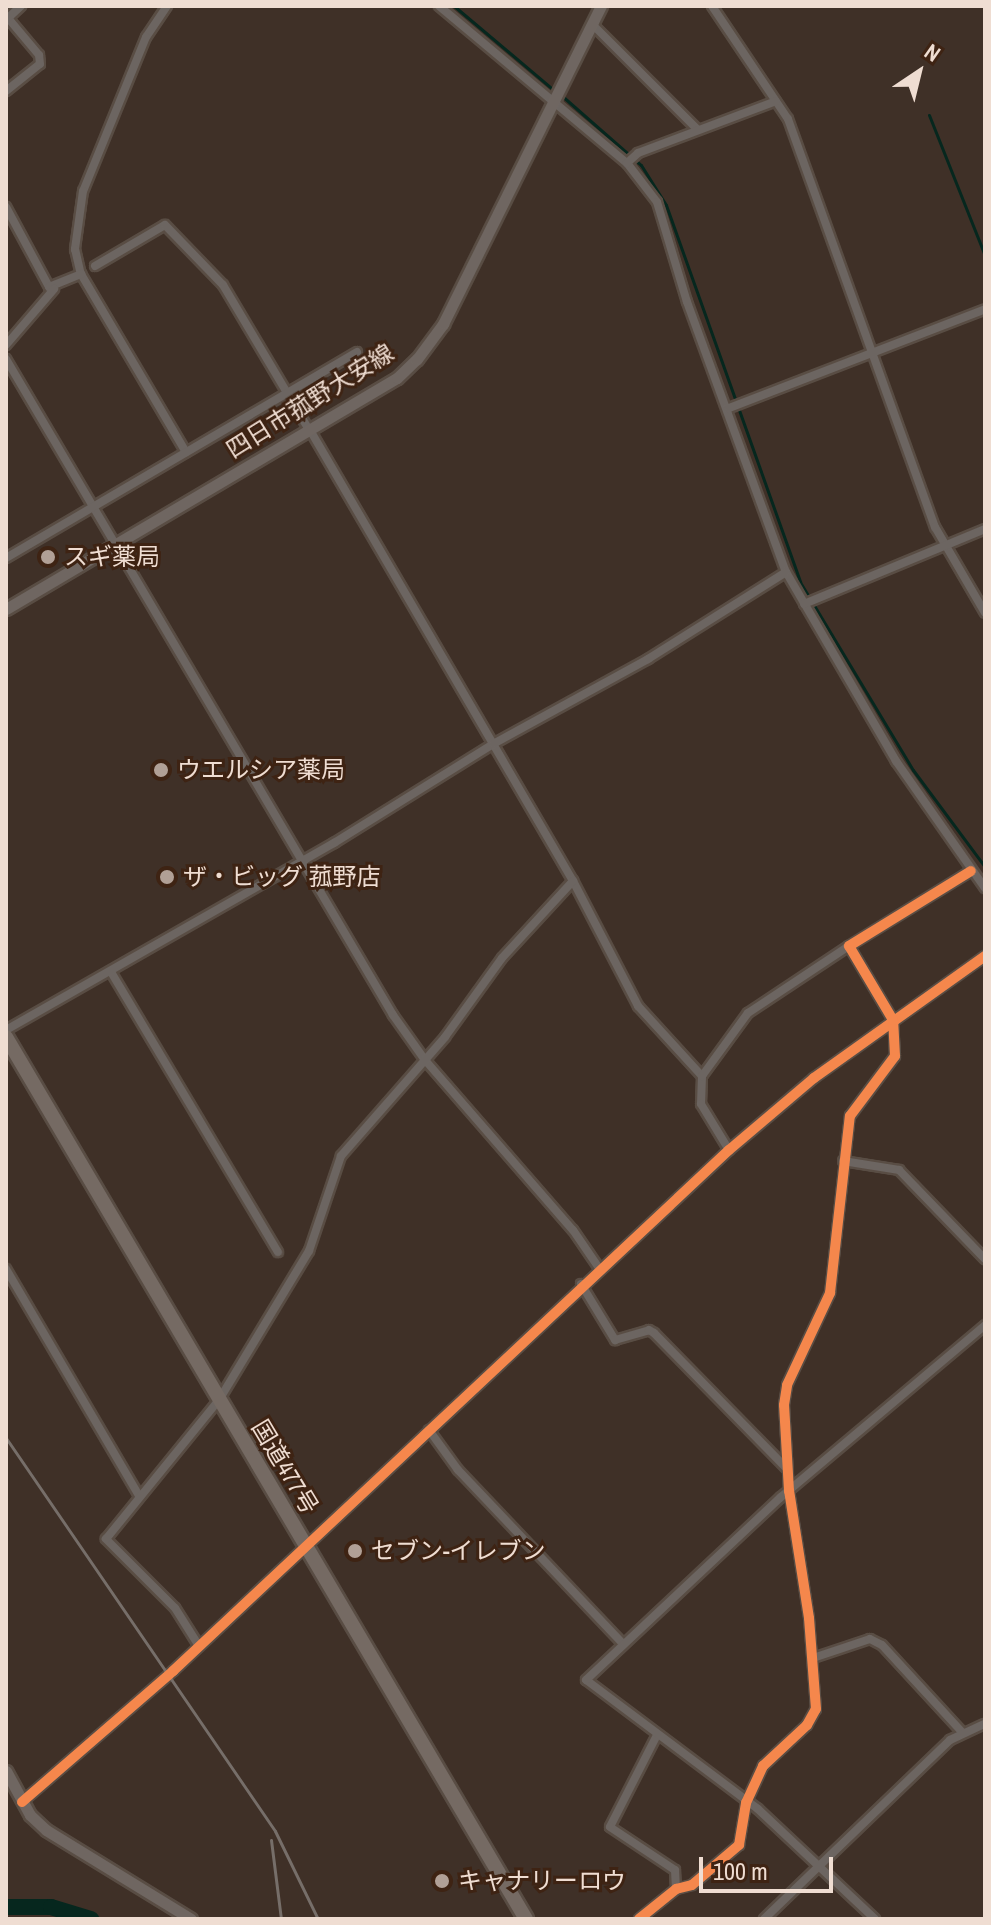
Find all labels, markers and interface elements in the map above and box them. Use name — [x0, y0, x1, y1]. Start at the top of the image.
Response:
north arrow — [879, 32, 959, 112]
text: N — [919, 36, 947, 68]
street label: 四日市菰野大安線 — [221, 338, 399, 464]
place label: スギ薬局 — [64, 543, 160, 571]
marker: スギ薬局 — [39, 548, 57, 566]
place label: ウエルシア薬局 — [177, 756, 345, 784]
marker: ウエルシア薬局 — [152, 761, 170, 779]
place label: ザ・ビッグ 菰野店 — [183, 863, 380, 891]
marker: ザ・ビッグ 菰野店 — [158, 868, 176, 886]
street label: 国道477号 — [246, 1415, 324, 1519]
place label: セブン-イレブン — [371, 1537, 546, 1565]
marker: セブン-イレブン — [346, 1542, 364, 1560]
scale bar — [703, 1841, 837, 1891]
text: 100 m — [713, 1855, 768, 1887]
place label: キャナリーロウ — [458, 1867, 626, 1895]
marker: キャナリーロウ — [433, 1872, 451, 1890]

